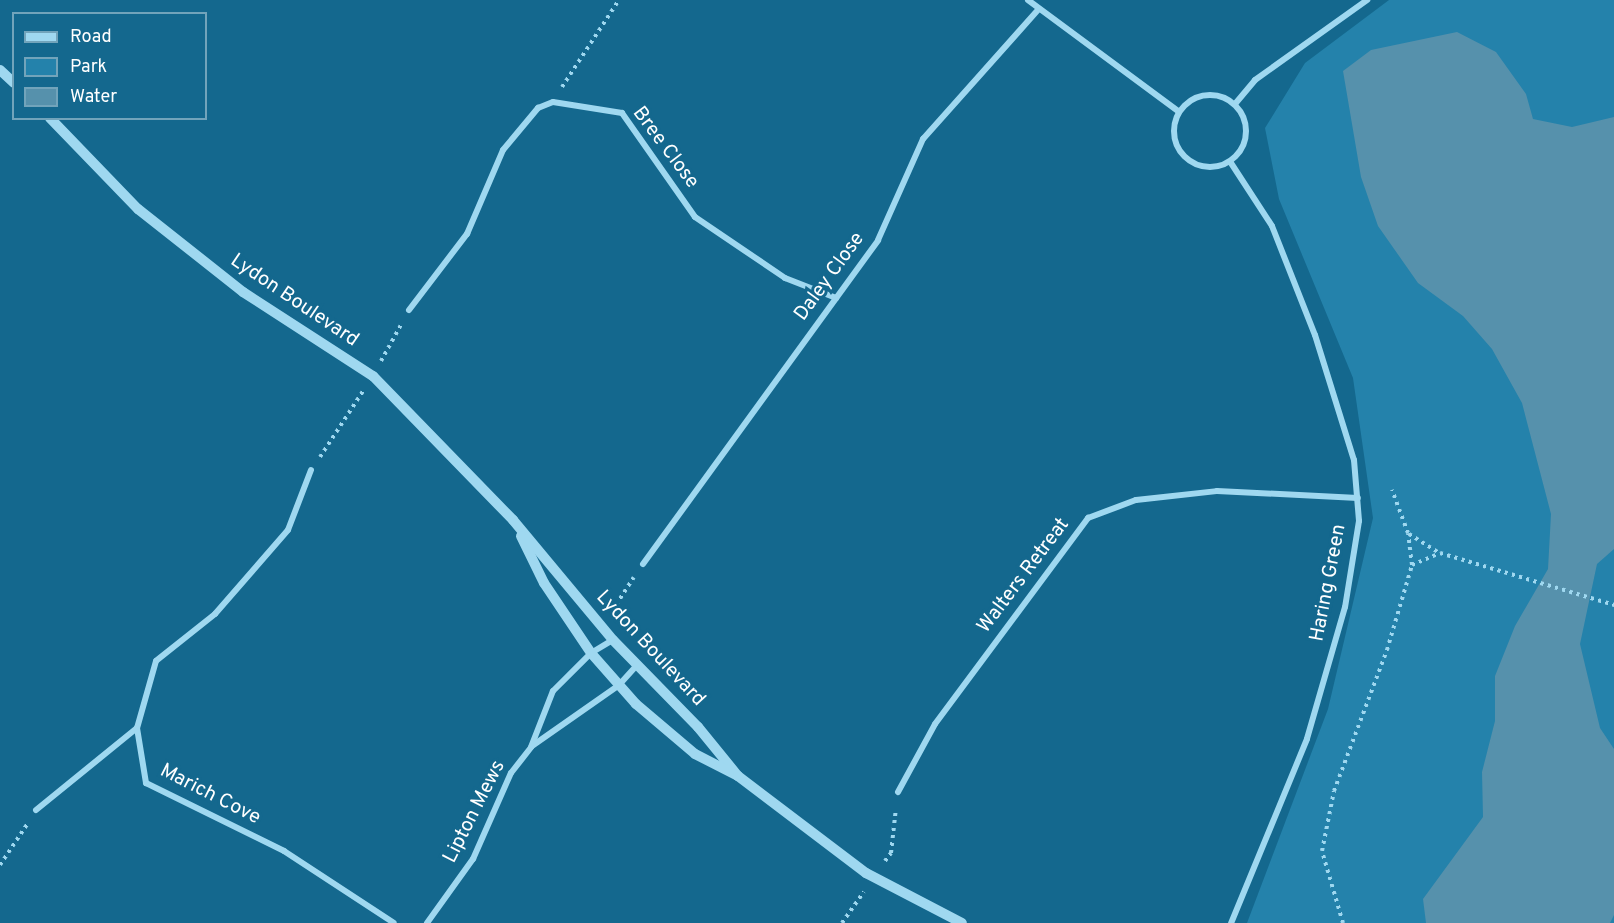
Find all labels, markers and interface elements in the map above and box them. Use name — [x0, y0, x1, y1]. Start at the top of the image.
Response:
legend — [12, 12, 207, 120]
text: Road — [70, 26, 112, 49]
text: Park — [70, 56, 107, 79]
text: Water — [70, 86, 117, 109]
street label: Bree Close — [627, 102, 703, 194]
street label: Daley Close — [790, 228, 870, 326]
street label: Lydon Boulevard — [225, 249, 363, 353]
street label: Walters Retreat — [973, 514, 1075, 638]
street label: Haring Green — [1306, 522, 1352, 644]
street label: Lydon Boulevard — [590, 586, 710, 712]
street label: Lipton Mews — [439, 757, 511, 867]
street label: Marich Cove — [156, 759, 264, 831]

